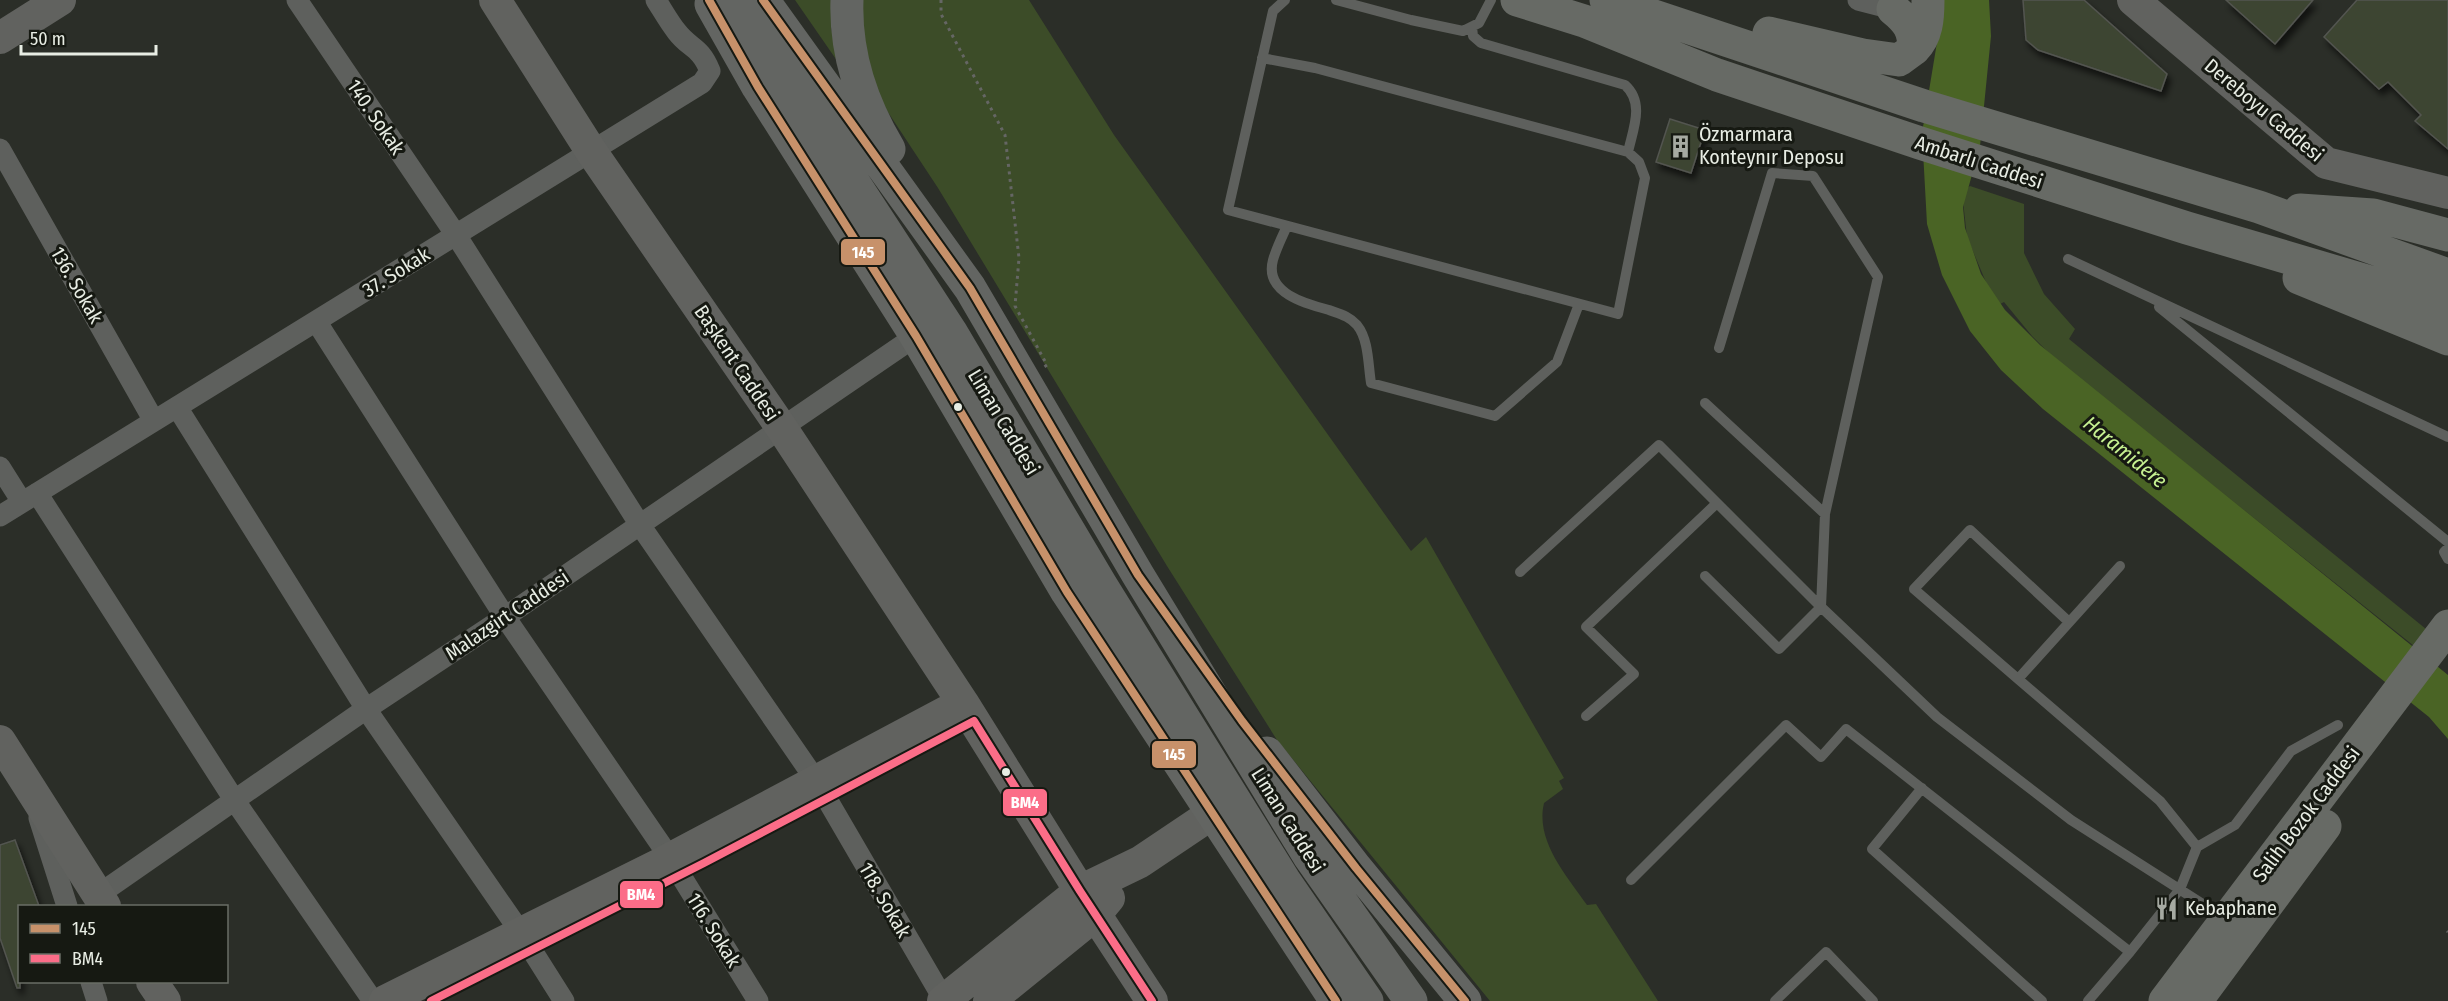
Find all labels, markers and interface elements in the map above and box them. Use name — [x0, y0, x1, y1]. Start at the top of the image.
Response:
scale bar — [21, 18, 156, 56]
text: 50 m — [30, 28, 66, 50]
street label: Dereboyu Caddesi — [2200, 53, 2328, 167]
street label: 140. Sokak — [342, 75, 410, 160]
place label: Özmarmara Konteynır Deposu — [1699, 122, 1844, 169]
street label: Ambarlı Caddesi — [1912, 130, 2046, 194]
building icon: Özmarmara Konteynır Deposu — [1668, 133, 1694, 159]
line badge: 145 — [840, 238, 886, 266]
street label: 37. Sokak — [358, 242, 435, 302]
street label: 136. Sokak — [46, 243, 109, 328]
text: 145 — [852, 243, 874, 262]
street label: Başkent Caddesi — [689, 300, 785, 426]
street label: Liman Caddesi — [963, 365, 1045, 479]
unlabelled marker — [952, 401, 964, 413]
water label: Haramidere — [2078, 410, 2172, 494]
street label: Malazgirt Caddesi — [441, 565, 573, 665]
line badge: 145 — [1151, 740, 1197, 769]
street label: Salih Bozok Caddesi — [2247, 742, 2365, 886]
text: 145 — [1163, 745, 1185, 764]
street label: Liman Caddesi — [1246, 763, 1330, 877]
unlabelled marker — [1000, 766, 1012, 778]
line badge: BM4 — [1002, 788, 1048, 817]
text: BM4 — [1011, 793, 1039, 812]
street label: 118. Sokak — [854, 858, 916, 942]
line badge: BM4 — [619, 880, 664, 909]
text: BM4 — [627, 885, 655, 904]
street label: 116. Sokak — [682, 889, 746, 972]
restaurant icon: Kebaphane — [2154, 895, 2180, 921]
place label: Kebaphane — [2185, 896, 2277, 920]
legend — [18, 905, 228, 983]
text: 145 — [72, 918, 96, 940]
text: BM4 — [72, 948, 103, 970]

